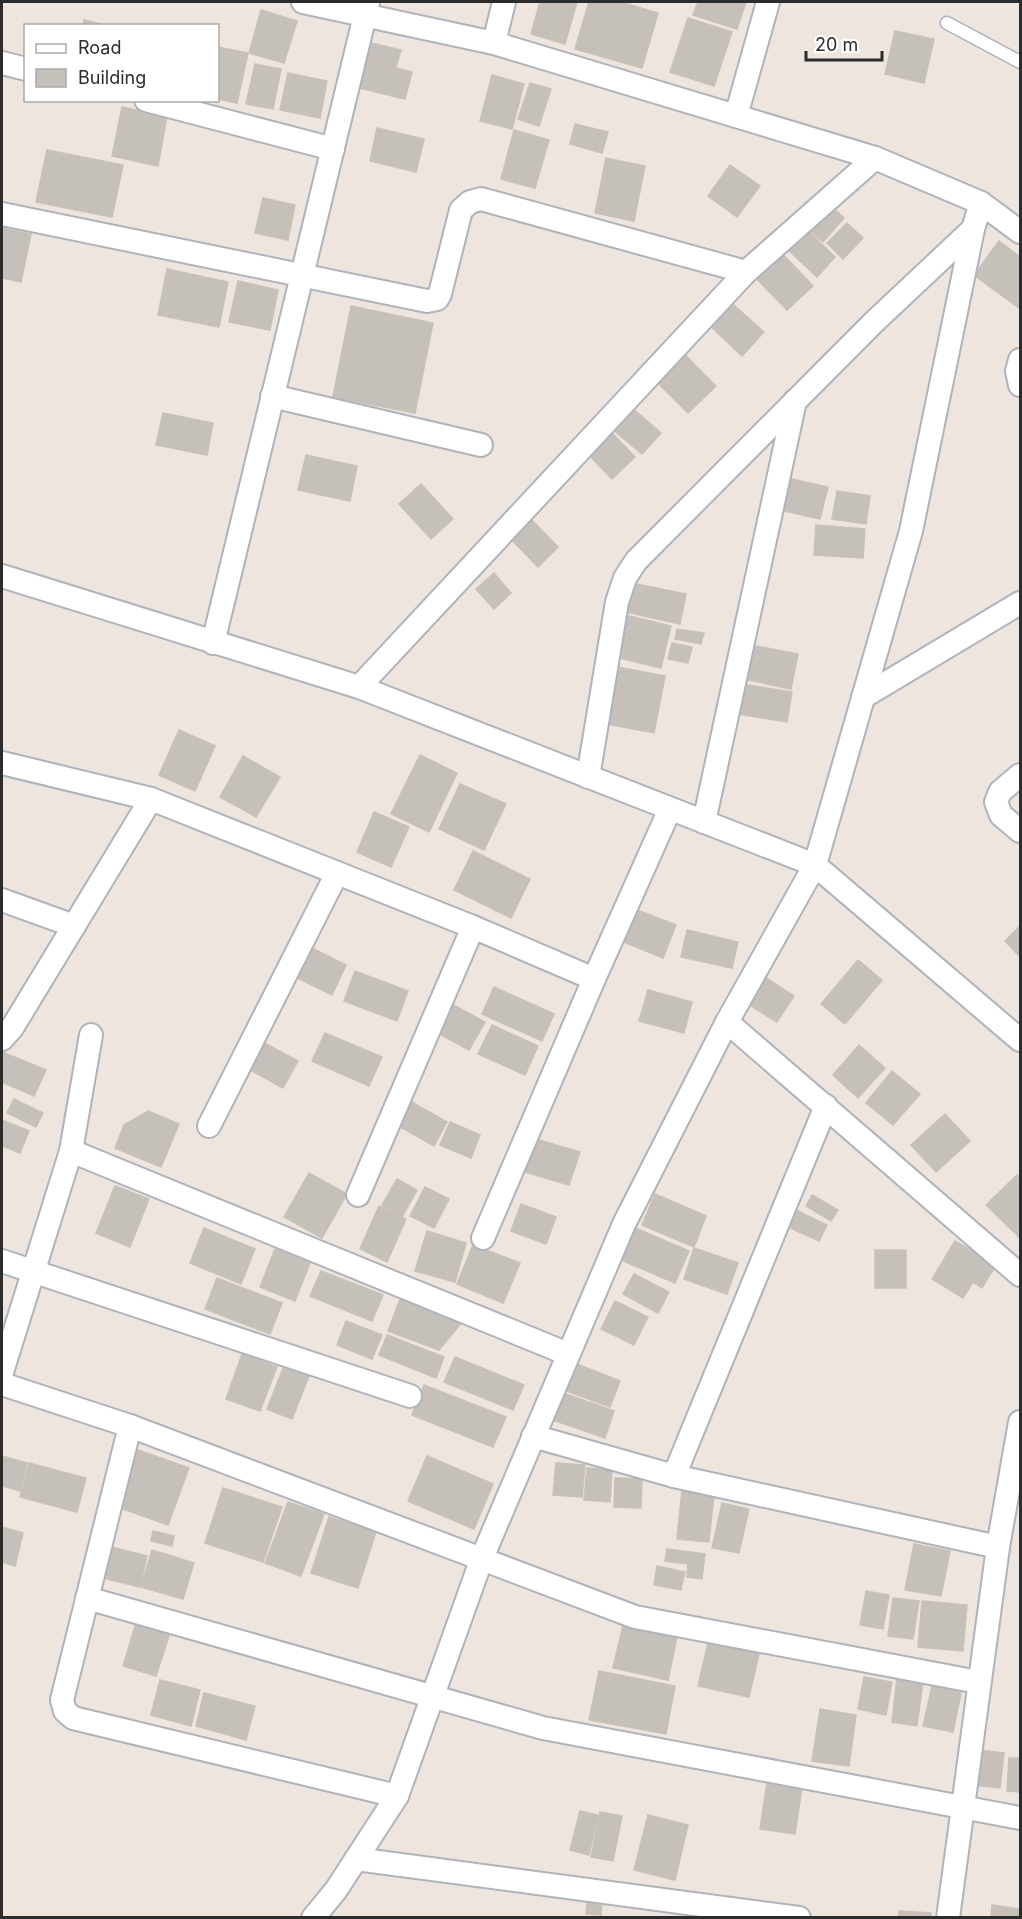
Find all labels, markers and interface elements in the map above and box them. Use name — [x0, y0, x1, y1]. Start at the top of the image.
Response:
legend — [24, 24, 219, 102]
scale bar — [806, 24, 882, 62]
text: 20 m — [815, 34, 858, 55]
text: Road — [78, 37, 121, 58]
text: Building — [78, 67, 146, 88]

